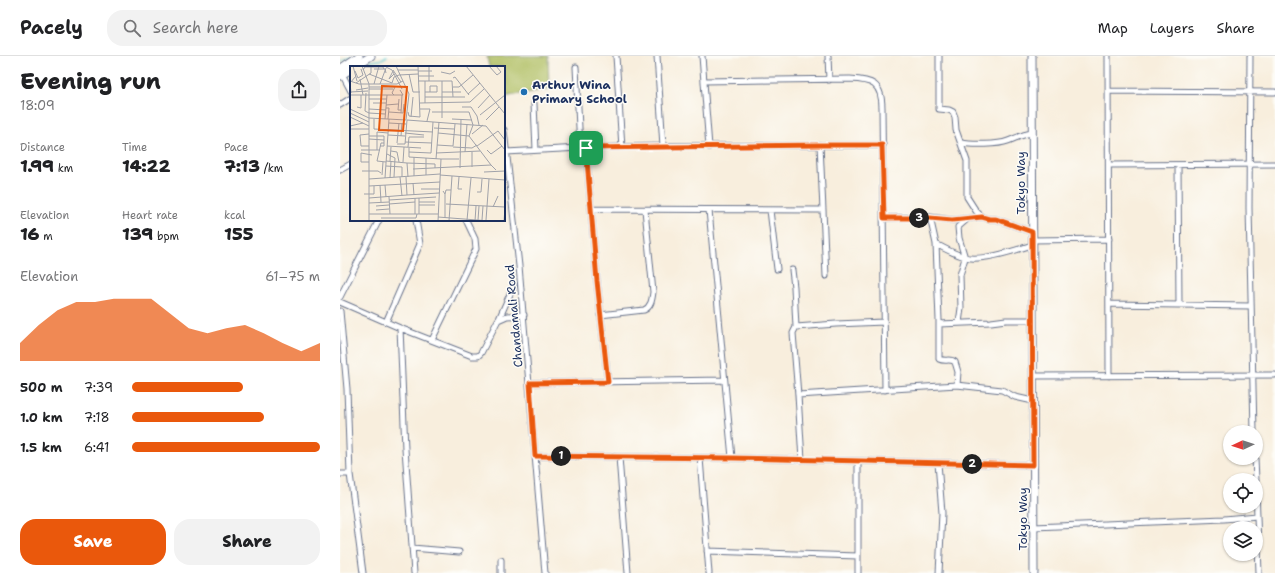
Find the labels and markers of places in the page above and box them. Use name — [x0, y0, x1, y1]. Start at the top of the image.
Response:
place label: Arthur Wina Primary School — [532, 77, 627, 107]
marker: Arthur Wina Primary School — [519, 87, 529, 97]
pin — [569, 131, 603, 165]
pin: 3 — [909, 208, 929, 228]
pin: 1 — [551, 446, 571, 466]
pin: 2 — [962, 454, 982, 474]

